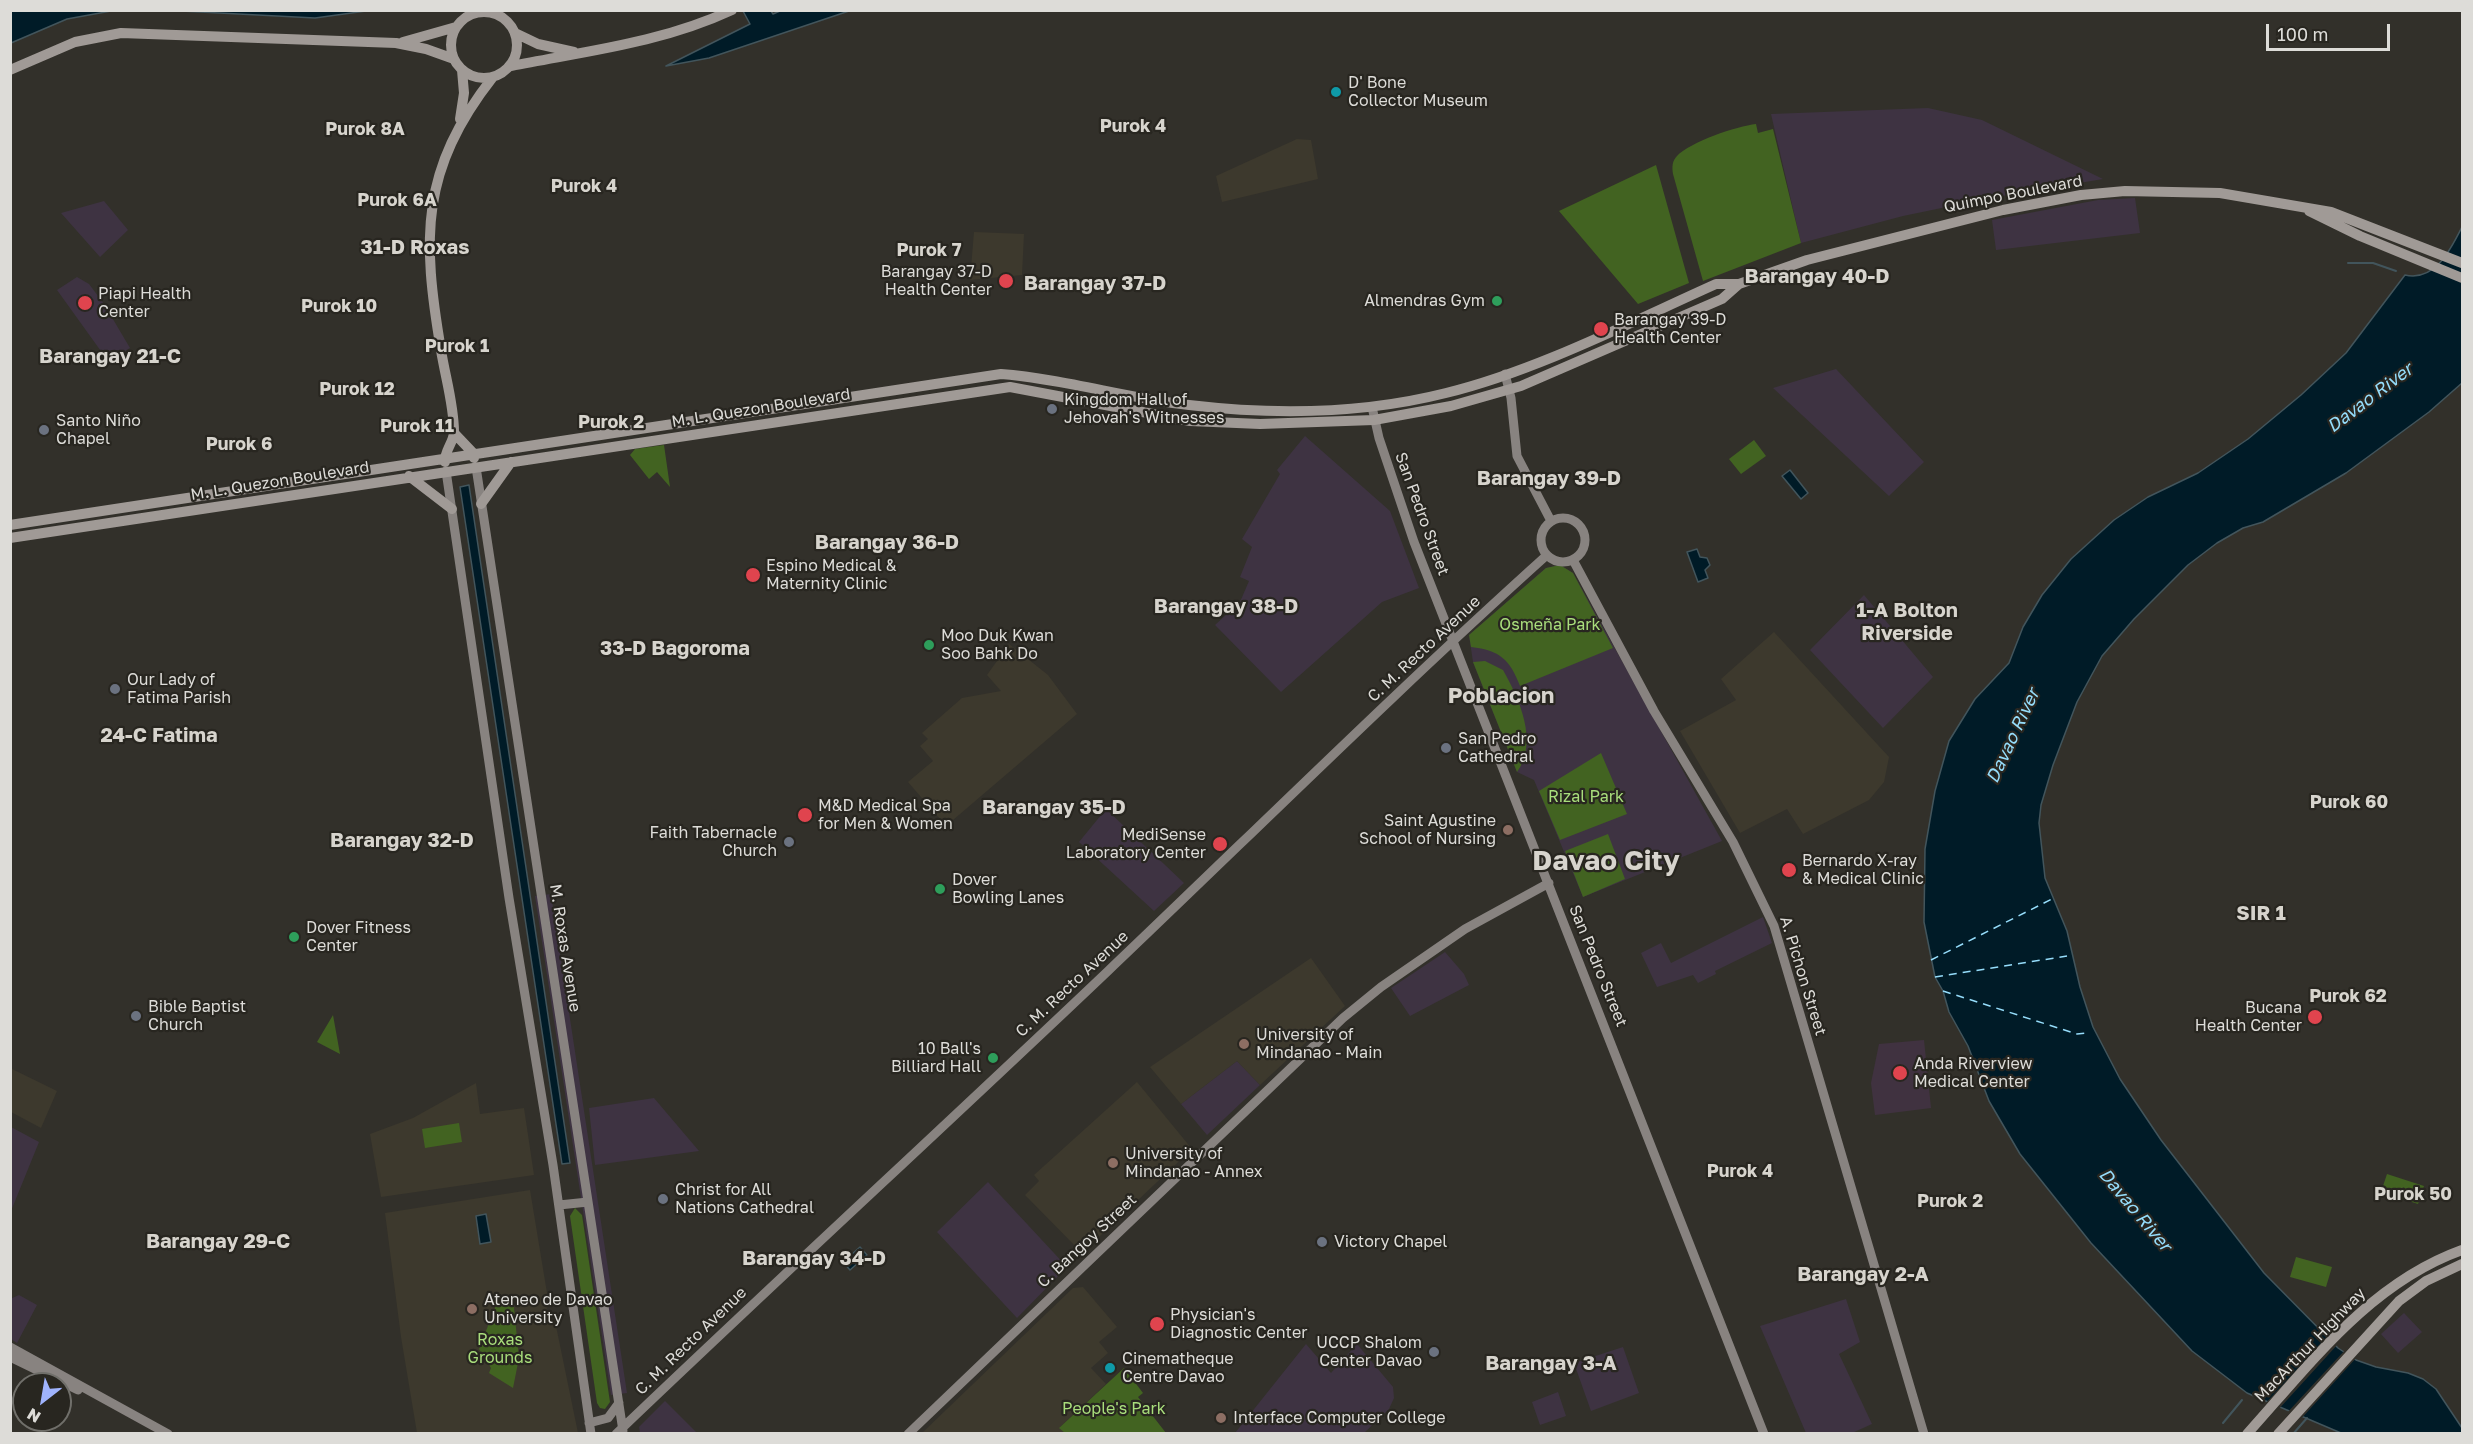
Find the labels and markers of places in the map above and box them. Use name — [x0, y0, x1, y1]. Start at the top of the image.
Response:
place label: D' Bone Collector Museum — [1348, 73, 1488, 111]
marker: D' Bone Collector Museum — [1329, 85, 1343, 99]
place label: Barangay 37-D Health Center — [881, 262, 992, 300]
marker: Barangay 37-D Health Center — [997, 272, 1015, 290]
place label: Piapi Health Center — [98, 284, 191, 322]
place label: Almendras Gym — [1364, 291, 1485, 311]
marker: Piapi Health Center — [76, 294, 94, 312]
marker: Almendras Gym — [1490, 294, 1504, 308]
place label: Barangay 39-D Health Center — [1614, 310, 1727, 348]
marker: Barangay 39-D Health Center — [1592, 320, 1610, 338]
place label: Kingdom Hall of Jehovah's Witnesses — [1064, 390, 1224, 428]
marker: Kingdom Hall of Jehovah's Witnesses — [1045, 402, 1059, 416]
place label: Santo Niño Chapel — [56, 411, 141, 449]
marker: Santo Niño Chapel — [37, 423, 51, 437]
place label: Espino Medical & Maternity Clinic — [766, 556, 897, 594]
marker: Espino Medical & Maternity Clinic — [744, 566, 762, 584]
place label: Moo Duk Kwan Soo Bahk Do — [941, 626, 1054, 664]
marker: Moo Duk Kwan Soo Bahk Do — [922, 638, 936, 652]
place label: Our Lady of Fatima Parish — [127, 670, 231, 708]
marker: Our Lady of Fatima Parish — [108, 682, 122, 696]
place label: San Pedro Cathedral — [1458, 729, 1536, 767]
marker: San Pedro Cathedral — [1439, 741, 1453, 755]
place label: M&D Medical Spa for Men & Women — [818, 796, 953, 834]
marker: M&D Medical Spa for Men & Women — [796, 806, 814, 824]
place label: Saint Agustine School of Nursing — [1359, 811, 1496, 849]
place label: Faith Tabernacle Church — [650, 823, 777, 861]
marker: Saint Agustine School of Nursing — [1501, 823, 1515, 837]
place label: MediSense Laboratory Center — [1066, 825, 1206, 863]
marker: Faith Tabernacle Church — [782, 835, 796, 849]
marker: MediSense Laboratory Center — [1211, 835, 1229, 853]
place label: Bernardo X-ray & Medical Clinic — [1802, 851, 1924, 889]
marker: Bernardo X-ray & Medical Clinic — [1780, 861, 1798, 879]
place label: Dover Bowling Lanes — [952, 870, 1064, 908]
marker: Dover Bowling Lanes — [933, 882, 947, 896]
place label: Dover Fitness Center — [306, 918, 411, 956]
marker: Dover Fitness Center — [287, 930, 301, 944]
place label: Bible Baptist Church — [148, 997, 246, 1035]
place label: Bucana Health Center — [2195, 998, 2302, 1036]
marker: Bucana Health Center — [2306, 1008, 2324, 1026]
marker: Bible Baptist Church — [129, 1009, 143, 1023]
place label: University of Mindanao - Main — [1256, 1025, 1382, 1063]
marker: University of Mindanao - Main — [1237, 1037, 1251, 1051]
place label: 10 Ball's Billiard Hall — [891, 1039, 981, 1077]
marker: 10 Ball's Billiard Hall — [986, 1051, 1000, 1065]
place label: Anda Riverview Medical Center — [1914, 1054, 2033, 1092]
marker: Anda Riverview Medical Center — [1891, 1064, 1909, 1082]
place label: University of Mindanao - Annex — [1125, 1144, 1262, 1182]
marker: University of Mindanao - Annex — [1106, 1156, 1120, 1170]
place label: Christ for All Nations Cathedral — [675, 1180, 814, 1218]
marker: Christ for All Nations Cathedral — [656, 1192, 670, 1206]
place label: Victory Chapel — [1334, 1232, 1447, 1252]
marker: Victory Chapel — [1315, 1235, 1329, 1249]
place label: Ateneo de Davao University — [484, 1290, 613, 1328]
marker: Ateneo de Davao University — [465, 1302, 479, 1316]
place label: Physician's Diagnostic Center — [1170, 1305, 1307, 1343]
marker: Physician's Diagnostic Center — [1148, 1315, 1166, 1333]
place label: UCCP Shalom Center Davao — [1316, 1333, 1422, 1371]
marker: UCCP Shalom Center Davao — [1427, 1345, 1441, 1359]
place label: Cinematheque Centre Davao — [1122, 1349, 1234, 1387]
marker: Cinematheque Centre Davao — [1103, 1361, 1117, 1375]
place label: Interface Computer College — [1233, 1408, 1446, 1428]
marker: Interface Computer College — [1214, 1411, 1228, 1425]

